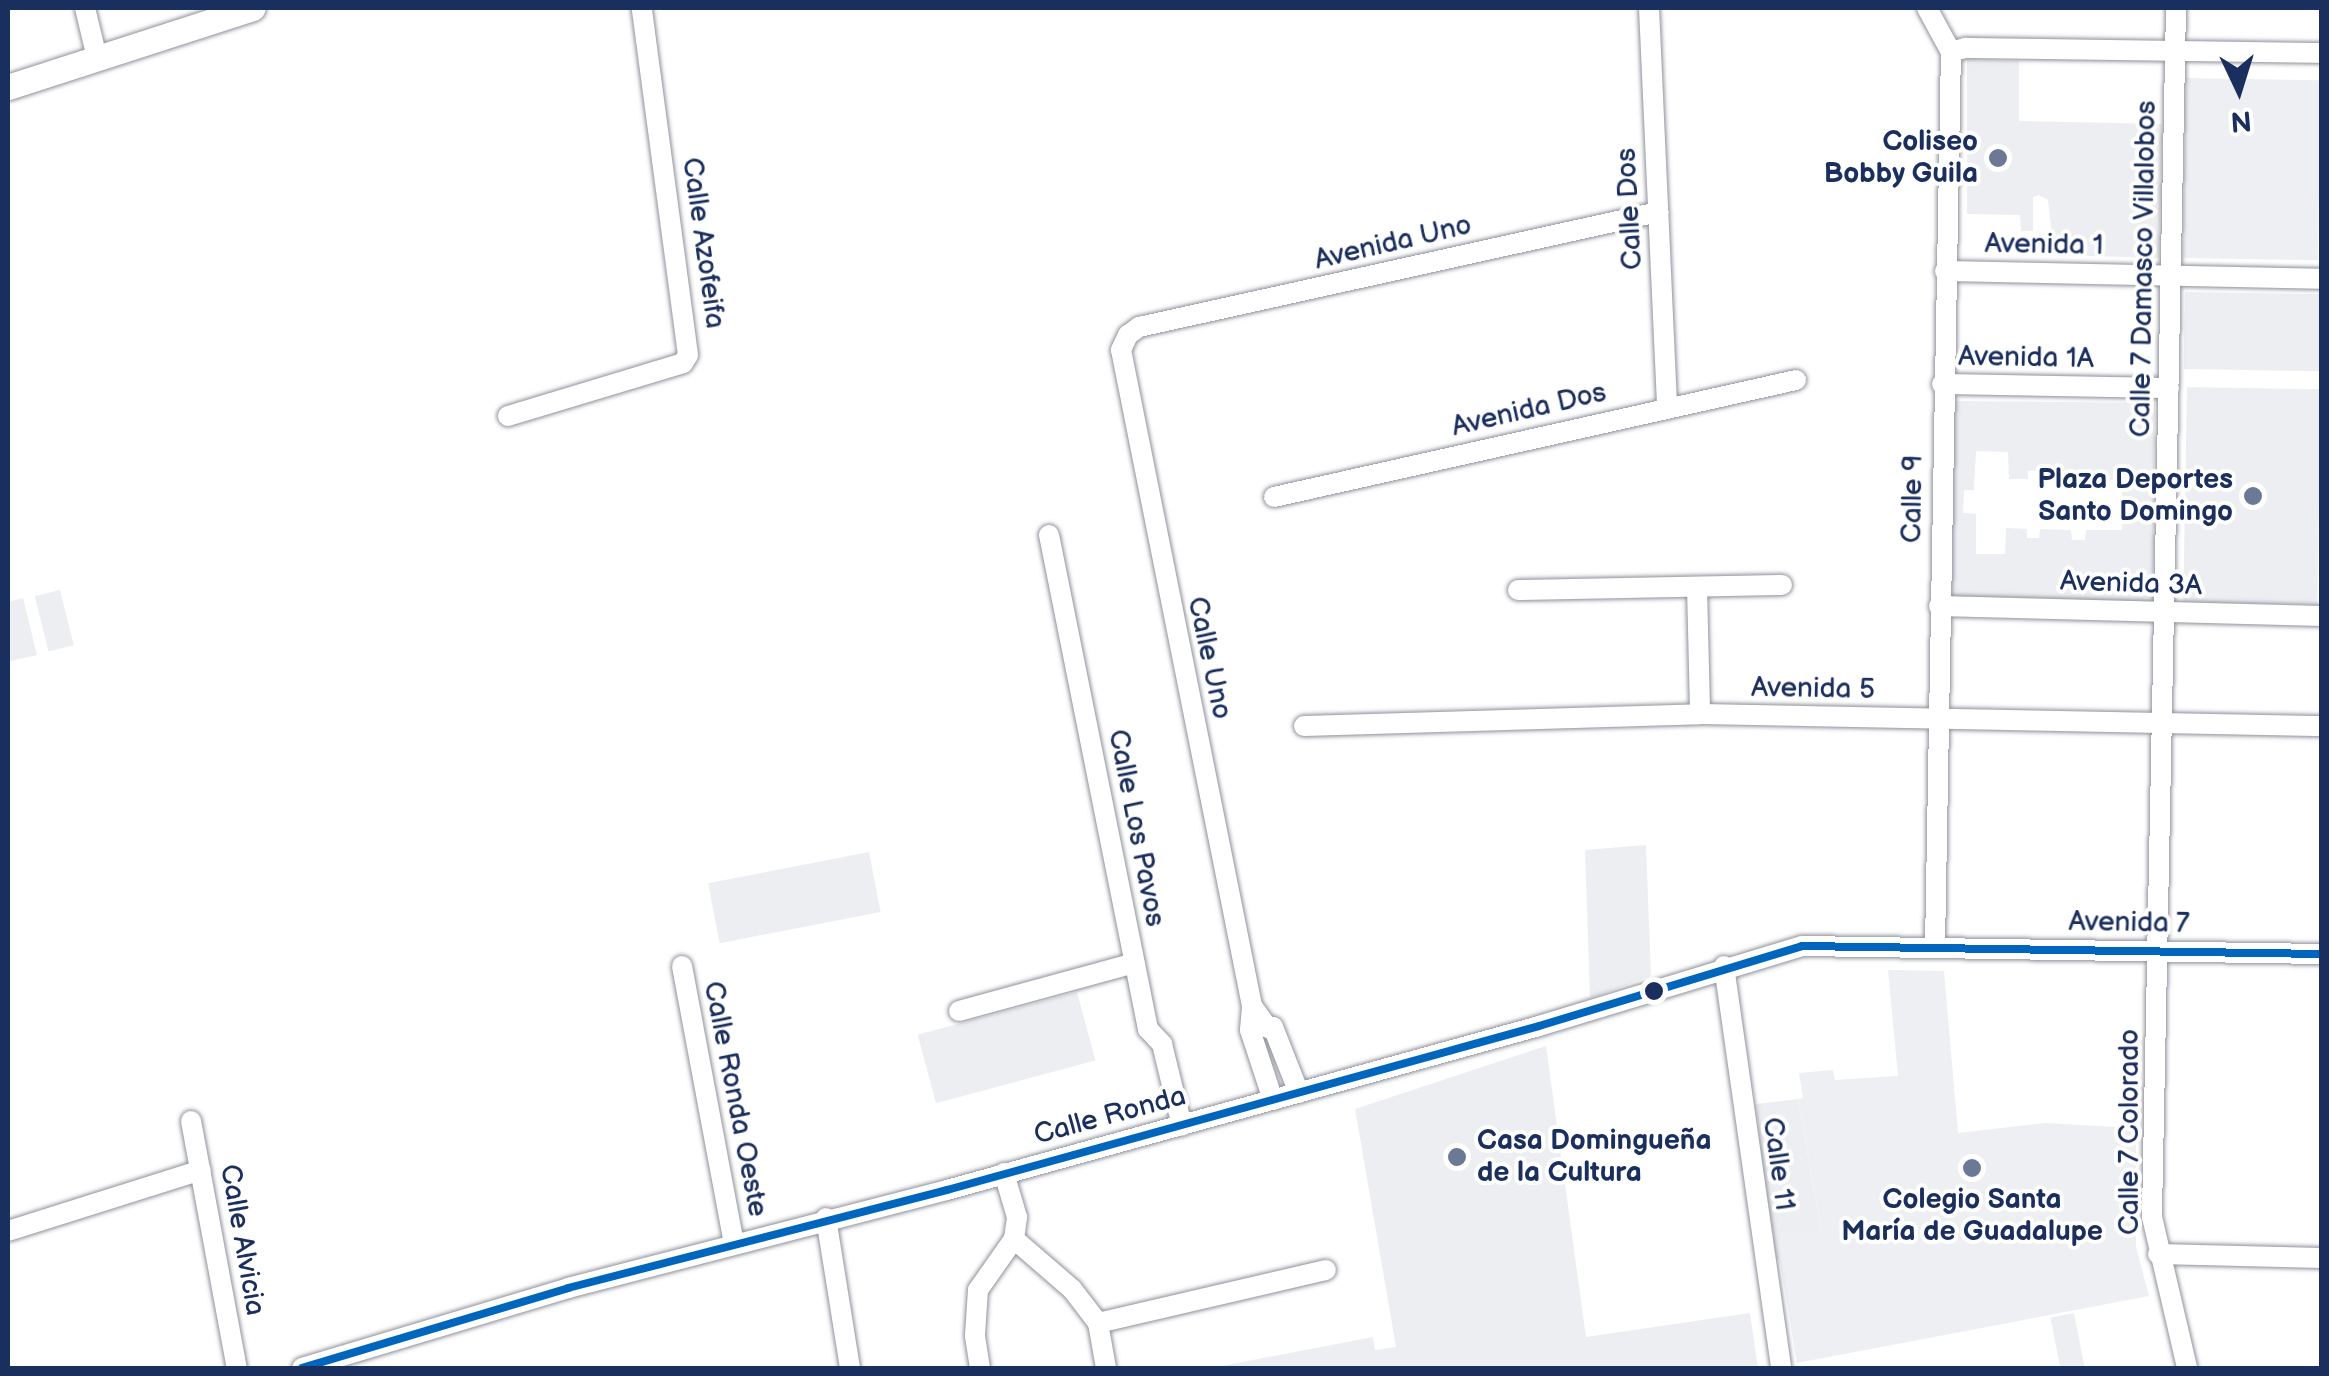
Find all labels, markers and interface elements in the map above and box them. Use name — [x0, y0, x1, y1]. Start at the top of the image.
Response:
north arrow — [2189, 40, 2289, 140]
street label: Calle 7 Damasco Villalobos — [2124, 99, 2164, 439]
text: N — [2229, 103, 2253, 138]
place label: Coliseo Bobby Guila — [1823, 125, 1978, 191]
street label: Calle Dos — [1610, 147, 1650, 271]
marker: Coliseo Bobby Guila — [1987, 147, 2009, 169]
street label: Calle Azofeifa — [674, 155, 732, 331]
street label: Avenida Uno — [1311, 209, 1475, 277]
street label: Avenida 1 — [1984, 227, 2104, 263]
street label: Avenida 1A — [1958, 340, 2094, 376]
street label: Avenida Dos — [1448, 376, 1610, 444]
street label: Calle 9 — [1895, 455, 1931, 543]
place label: Plaza Deportes Santo Domingo — [2038, 463, 2233, 529]
marker: Plaza Deportes Santo Domingo — [2242, 485, 2264, 507]
street label: Avenida 3A — [2059, 565, 2203, 603]
street label: Calle Uno — [1180, 594, 1238, 722]
street label: Avenida 5 — [1751, 671, 1875, 707]
street label: Calle Los Pavos — [1100, 727, 1172, 929]
street label: Avenida 7 — [2068, 905, 2190, 941]
street label: Calle Ronda Oeste — [696, 978, 774, 1220]
unlabelled marker — [1644, 981, 1664, 1001]
street label: Calle 7 Colorado — [2113, 1028, 2147, 1236]
street label: Calle Ronda — [1030, 1080, 1190, 1152]
street label: Calle 11 — [1755, 1115, 1801, 1213]
place label: Casa Domingueña de la Cultura — [1477, 1124, 1712, 1190]
marker: Casa Domingueña de la Cultura — [1446, 1146, 1468, 1168]
marker: Colegio Santa María de Guadalupe — [1961, 1157, 1983, 1179]
street label: Calle Alvicia — [212, 1162, 272, 1318]
place label: Colegio Santa María de Guadalupe — [1841, 1183, 2103, 1249]

